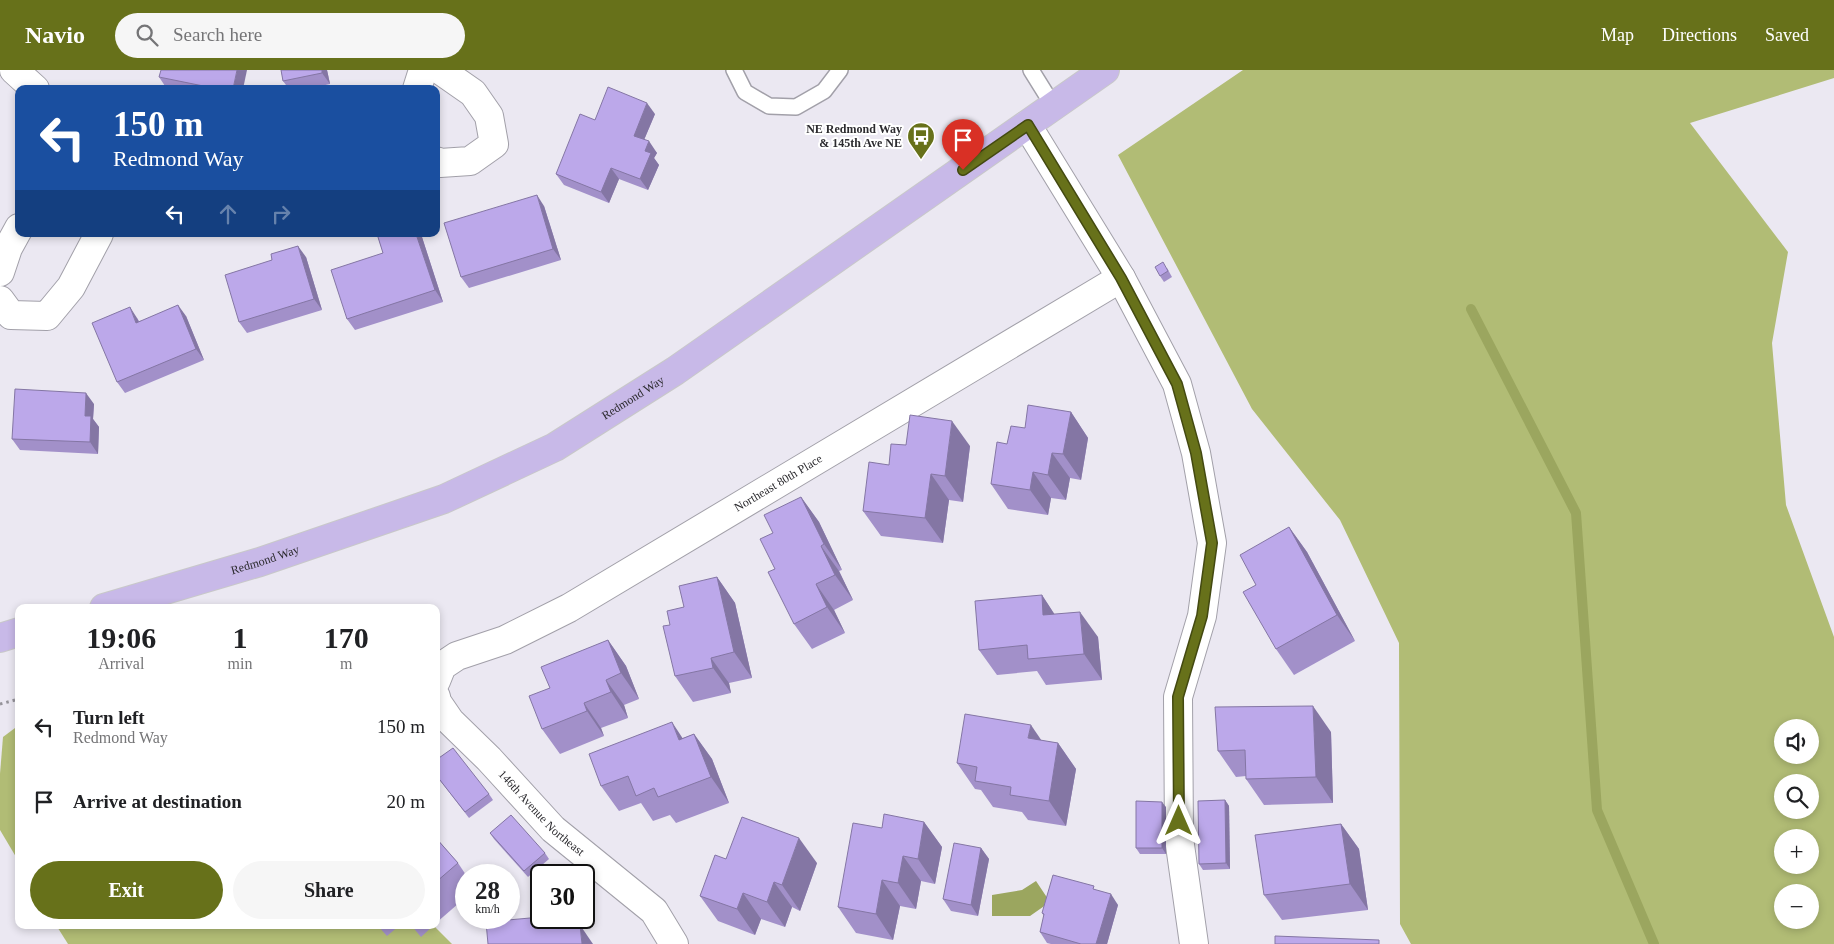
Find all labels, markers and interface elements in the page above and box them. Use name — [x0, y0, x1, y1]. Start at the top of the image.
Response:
search box — [115, 13, 465, 58]
icon: search — [133, 21, 161, 49]
text: Navio — [25, 22, 85, 48]
text: Search here — [173, 24, 262, 45]
text: Map — [1601, 25, 1634, 45]
text: Directions — [1662, 25, 1737, 45]
text: Saved — [1765, 25, 1809, 45]
icon: left — [30, 105, 95, 170]
text: 150 m — [113, 105, 203, 144]
pin — [942, 119, 984, 170]
bus stop icon: NE Redmond Way & 145th Ave NE — [906, 121, 936, 160]
place label: NE Redmond Way & 145th Ave NE — [806, 122, 902, 150]
icon: arrive — [949, 126, 977, 154]
text: Redmond Way — [113, 146, 243, 171]
icon: left — [161, 200, 189, 228]
icon: ahead — [214, 200, 242, 228]
icon: right — [267, 200, 295, 228]
street label: Redmond Way — [599, 373, 667, 423]
street label: Northeast 80th Place — [732, 451, 825, 515]
street label: Redmond Way — [229, 542, 301, 577]
text: 19:06 — [86, 621, 156, 654]
text: 1 — [232, 621, 247, 654]
text: 170 — [324, 621, 369, 654]
text: Arrival — [98, 655, 144, 672]
text: min — [228, 655, 252, 672]
text: m — [340, 655, 352, 672]
text: Turn left — [73, 707, 145, 728]
icon: left — [30, 713, 58, 741]
text: 150 m — [377, 716, 425, 737]
map controls — [1774, 719, 1819, 929]
button: sound — [1774, 719, 1819, 764]
text: Redmond Way — [73, 729, 168, 746]
street label: 146th Avenue Northeast — [496, 767, 588, 859]
button: search — [1774, 774, 1819, 819]
icon: arrive — [30, 788, 58, 816]
text: Arrive at destination — [73, 791, 242, 812]
text: 20 m — [386, 791, 425, 812]
position arrow — [1152, 794, 1204, 846]
button: + — [1774, 829, 1819, 874]
button: Exit — [30, 861, 223, 919]
button: Share — [233, 861, 425, 919]
speed limit sign: 30 — [530, 864, 595, 929]
text: 28 — [475, 877, 500, 904]
button: − — [1774, 884, 1819, 929]
text: km/h — [475, 902, 500, 916]

